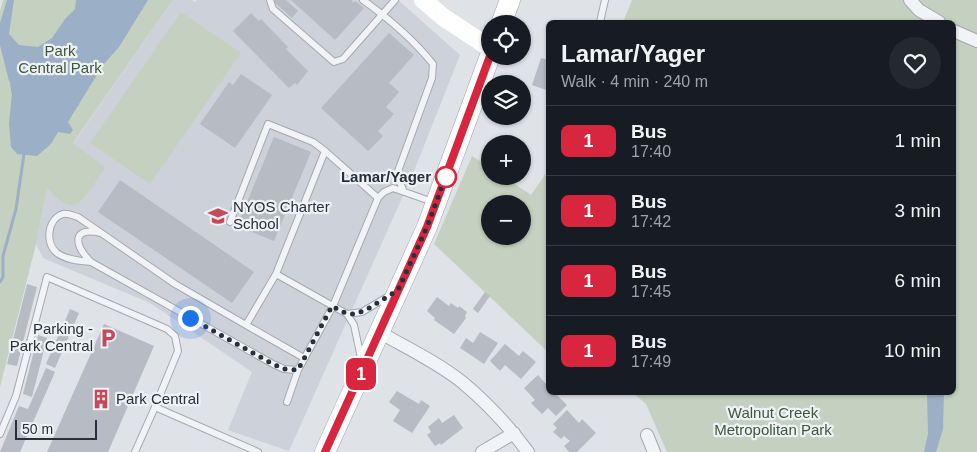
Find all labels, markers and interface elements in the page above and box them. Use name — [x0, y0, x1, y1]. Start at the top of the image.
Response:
map controls — [481, 15, 531, 245]
button: locate — [481, 15, 531, 65]
button: heart — [889, 37, 941, 89]
text: Lamar/Yager — [561, 40, 705, 67]
park label: Park Central Park — [18, 42, 102, 76]
text: Walk · 4 min · 240 m — [561, 73, 708, 90]
button: layers — [481, 75, 531, 125]
text: Bus — [631, 121, 667, 142]
text: 1 min — [895, 130, 941, 151]
text: 1 — [583, 131, 594, 151]
button: + — [481, 135, 531, 185]
text: 17:40 — [631, 143, 671, 160]
marker: Lamar/Yager — [435, 166, 457, 188]
place label: Lamar/Yager — [341, 168, 431, 185]
text: Bus — [631, 191, 667, 212]
button: − — [481, 195, 531, 245]
place label: NYOS Charter School — [233, 198, 330, 232]
text: 3 min — [895, 200, 941, 221]
text: 1 — [583, 201, 594, 221]
school or university icon: NYOS Charter School — [207, 205, 229, 227]
text: 17:42 — [631, 213, 671, 230]
text: Bus — [631, 261, 667, 282]
text: 6 min — [895, 270, 941, 291]
text: 1 — [583, 271, 594, 291]
text: 17:45 — [631, 283, 671, 300]
your location — [178, 306, 203, 331]
place label: Parking - Park Central — [10, 320, 93, 354]
parking icon: Parking - Park Central — [97, 327, 119, 349]
text: Bus — [631, 331, 667, 352]
text: 10 min — [884, 340, 941, 361]
text: 1 — [583, 341, 594, 361]
text: 17:49 — [631, 353, 671, 370]
line badge: 1 — [345, 358, 377, 390]
text: 1 — [356, 364, 366, 384]
building icon: Park Central — [90, 388, 112, 410]
place label: Park Central — [116, 390, 199, 407]
park label: Walnut Creek Metropolitan Park — [714, 404, 832, 438]
scale bar — [15, 417, 98, 440]
text: 50 m — [22, 421, 53, 437]

